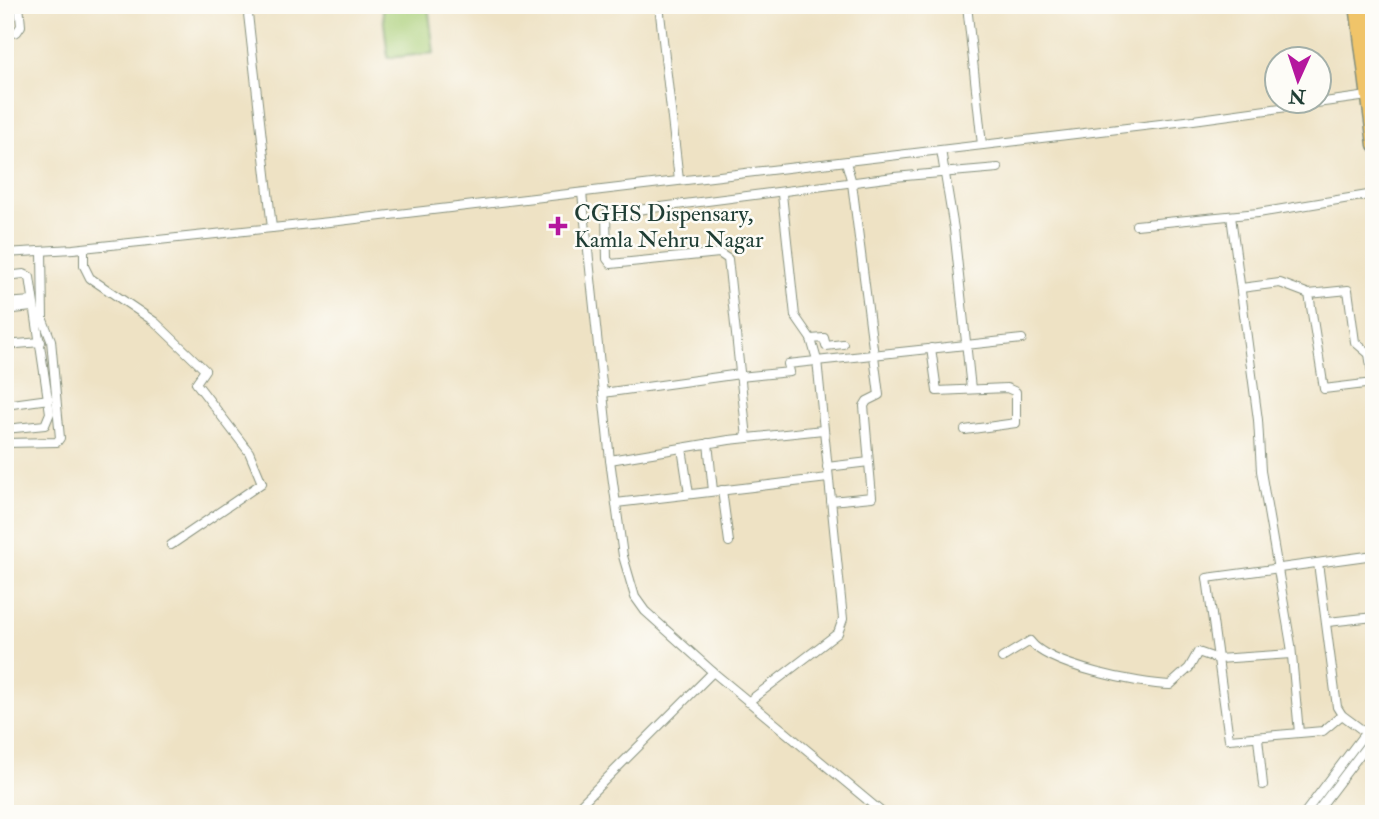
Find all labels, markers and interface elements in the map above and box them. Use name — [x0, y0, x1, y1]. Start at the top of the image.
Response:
north arrow — [1264, 46, 1334, 116]
text: N — [1287, 83, 1307, 108]
place label: CGHS Dispensary, Kamla Nehru Nagar — [574, 199, 764, 254]
marker: CGHS Dispensary, Kamla Nehru Nagar — [548, 216, 568, 236]

